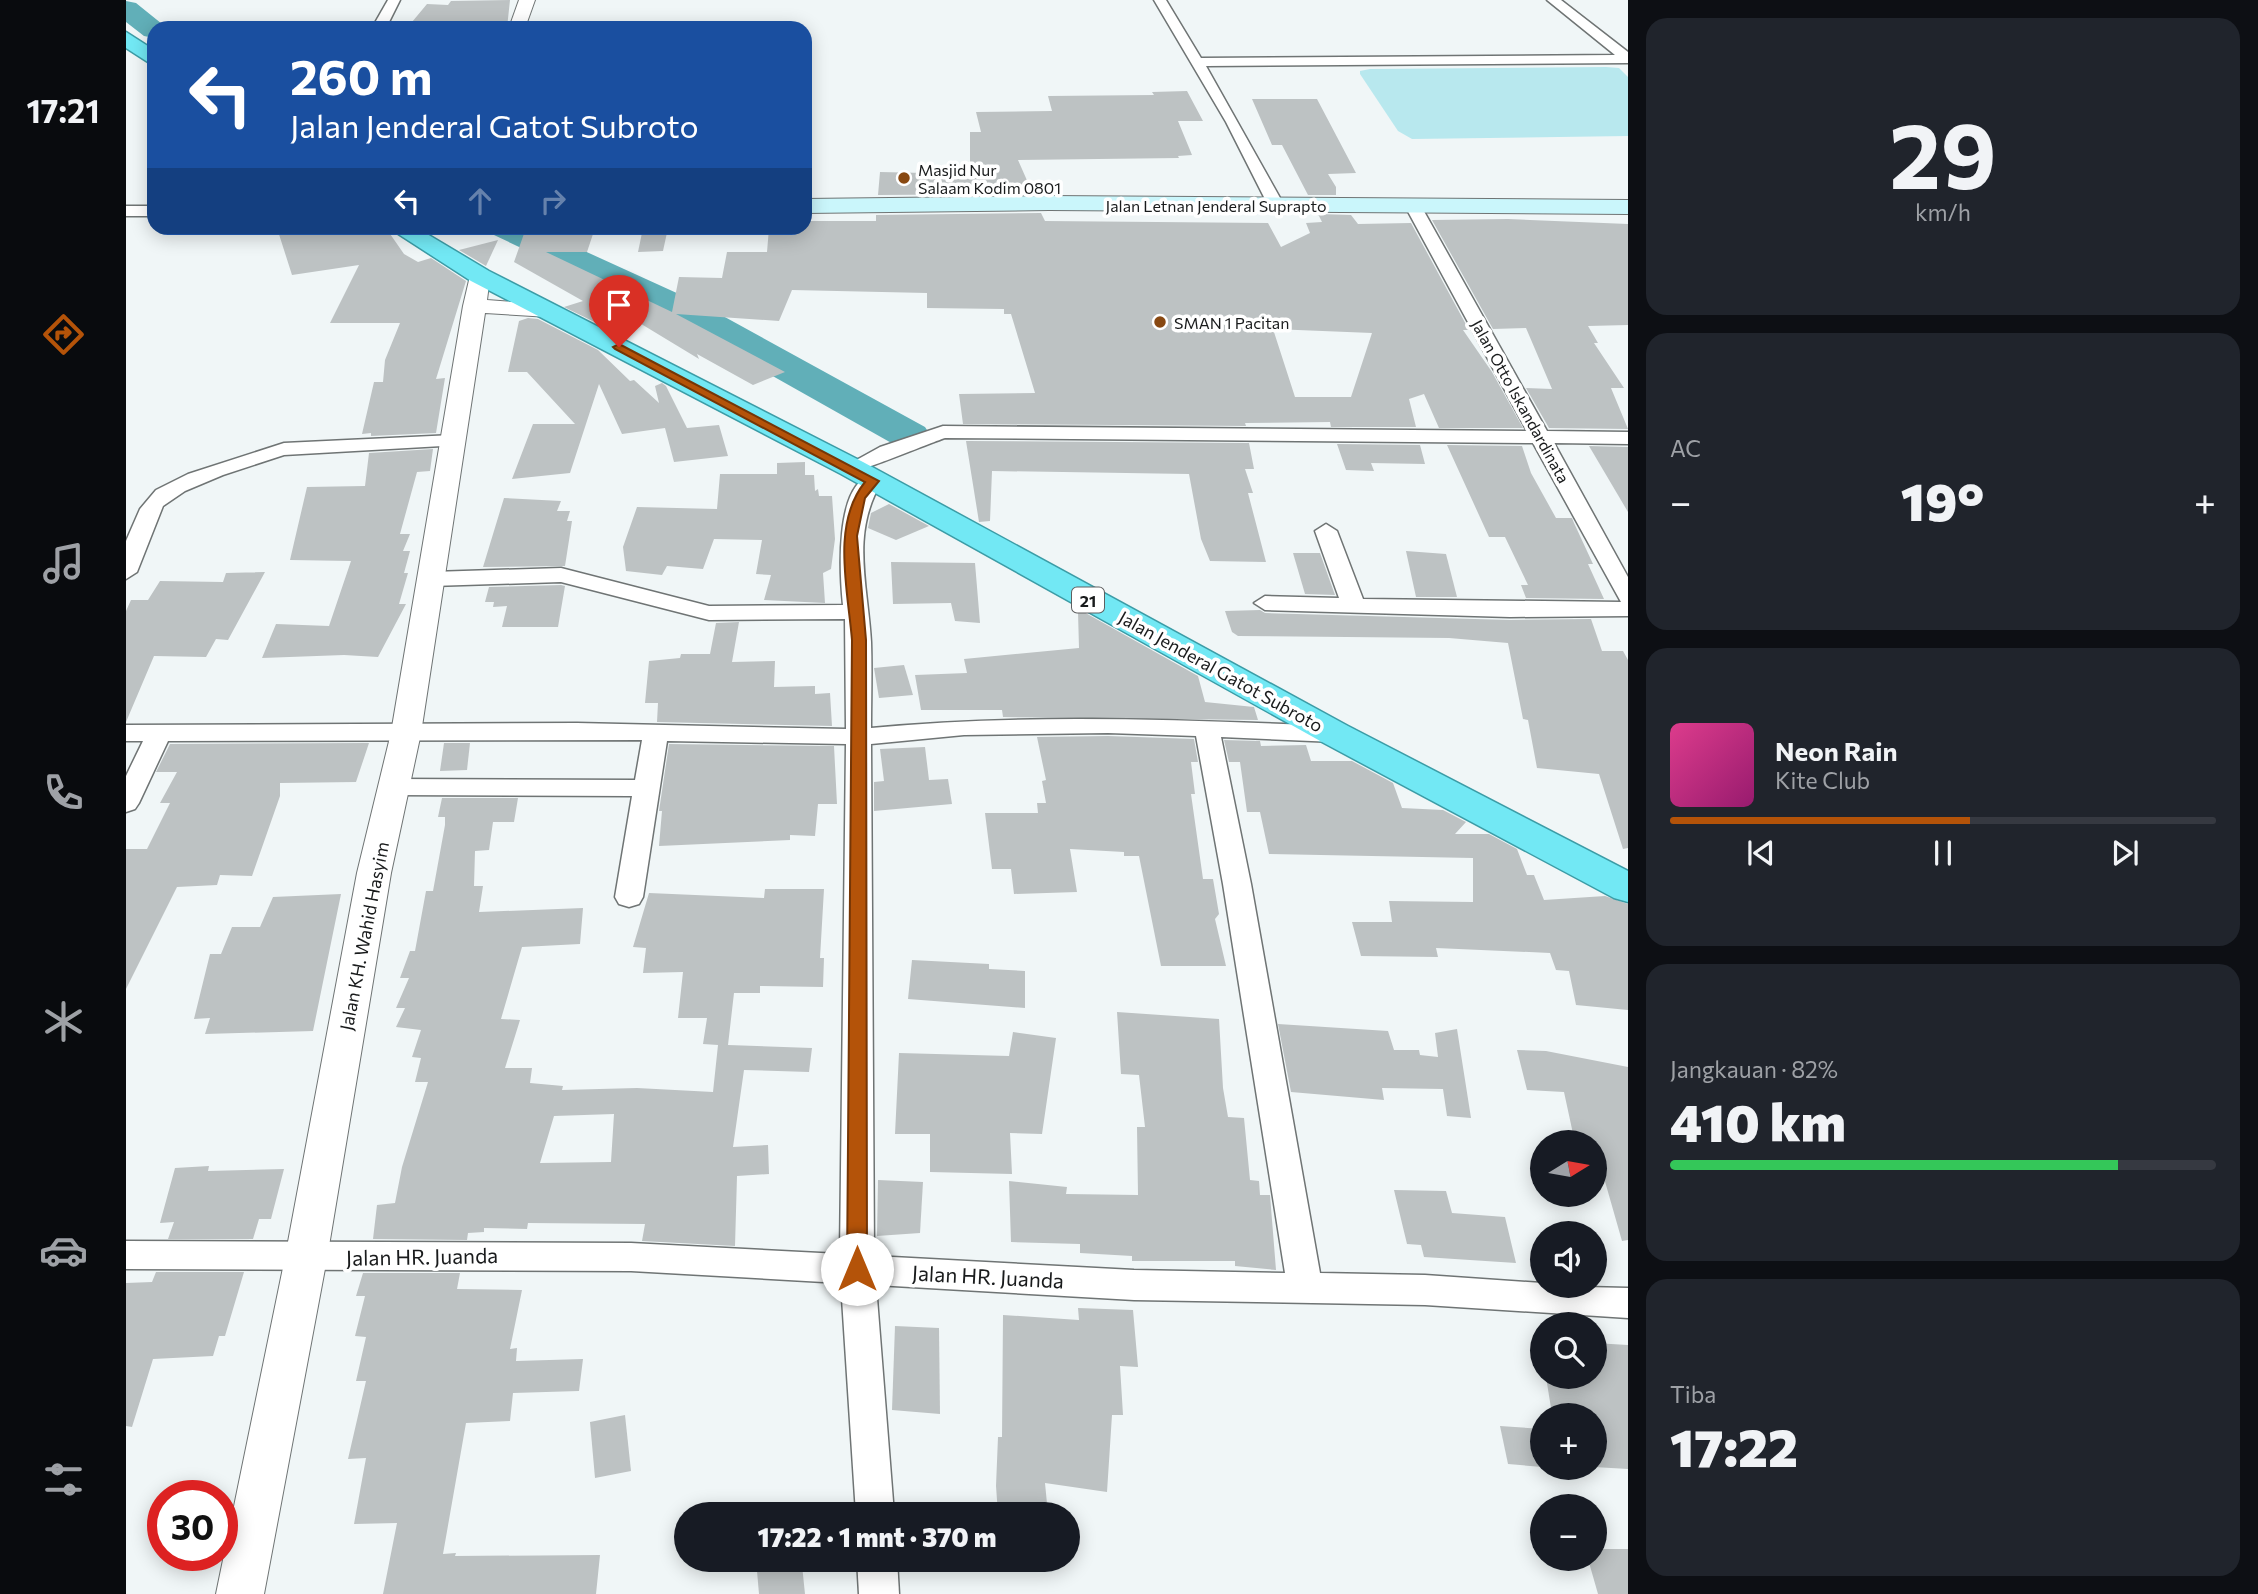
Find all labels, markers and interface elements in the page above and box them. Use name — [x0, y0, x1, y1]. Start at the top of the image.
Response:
text: 260 m — [290, 45, 432, 105]
icon: left — [175, 49, 266, 140]
text: 17:21 — [26, 90, 100, 130]
text: 29 — [1889, 96, 1997, 208]
text: Jalan Jenderal Gatot Subroto — [290, 105, 699, 145]
place label: Masjid Nur Salaam Kodim 0801 — [918, 160, 1061, 197]
marker: Masjid Nur Salaam Kodim 0801 — [896, 170, 912, 186]
icon: left — [388, 182, 426, 220]
icon: ahead — [461, 182, 499, 220]
icon: right — [534, 182, 572, 220]
street label: Jalan Letnan Jenderal Suprapto — [1106, 196, 1326, 215]
text: km/h — [1915, 198, 1971, 226]
pin — [589, 275, 649, 347]
icon: arrive — [600, 286, 638, 324]
icon: directions — [39, 310, 88, 359]
place label: SMAN 1 Pacitan — [1174, 313, 1289, 332]
marker: SMAN 1 Pacitan — [1152, 314, 1168, 330]
street label: Jalan Otto Iskandardinata — [1468, 316, 1574, 486]
text: AC — [1670, 434, 1701, 462]
text: 19° — [1901, 468, 1984, 532]
text: − — [1670, 477, 1692, 524]
text: + — [2194, 477, 2216, 524]
icon: music — [39, 539, 88, 588]
road number: 21 — [1072, 587, 1104, 612]
street label: Jalan Jenderal Gatot Subroto — [1115, 606, 1327, 736]
text: Neon Rain — [1775, 735, 1898, 766]
text: Kite Club — [1775, 766, 1870, 794]
icon: phone — [39, 768, 88, 817]
icon: previous — [1742, 834, 1780, 872]
icon: pause — [1924, 834, 1962, 872]
icon: next — [2106, 834, 2144, 872]
street label: Jalan KH. Wahid Hasyim — [335, 840, 393, 1032]
icon: climate — [39, 997, 88, 1046]
text: Jangkauan · 82% — [1670, 1055, 1838, 1083]
text: 410 km — [1670, 1089, 1846, 1153]
north arrow — [1530, 1130, 1606, 1208]
map controls — [1530, 1130, 1607, 1571]
button: sound — [1530, 1221, 1607, 1298]
icon: car — [39, 1226, 88, 1275]
position arrow — [820, 1232, 894, 1306]
street label: Jalan HR. Juanda — [346, 1242, 498, 1270]
street label: Jalan HR. Juanda — [911, 1260, 1065, 1292]
button: search — [1530, 1312, 1607, 1389]
text: Tiba — [1670, 1380, 1716, 1408]
button: + — [1530, 1403, 1607, 1480]
text: 17:22 — [1670, 1414, 1798, 1478]
icon: filters — [39, 1455, 88, 1504]
speed limit sign: 30 — [147, 1480, 238, 1571]
button: − — [1530, 1494, 1607, 1571]
text: 17:22 · 1 mnt · 370 m — [758, 1521, 996, 1552]

